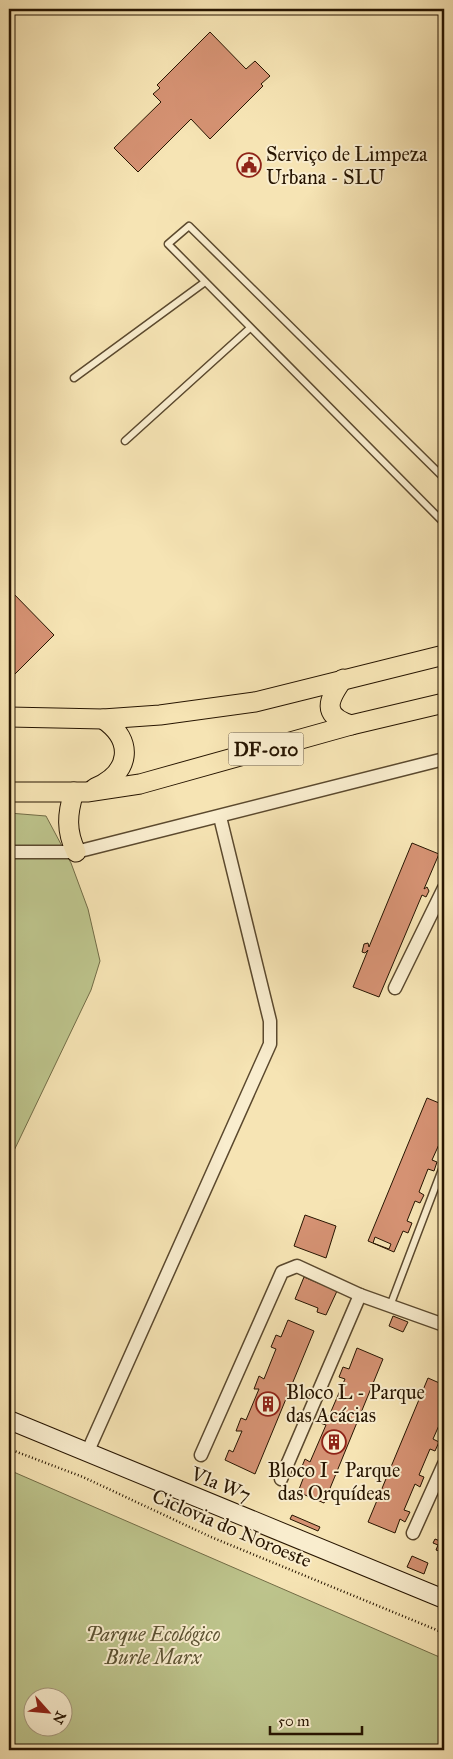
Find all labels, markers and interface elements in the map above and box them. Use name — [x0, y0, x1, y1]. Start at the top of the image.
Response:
place label: Serviço de Limpeza Urbana - SLU — [266, 142, 428, 189]
public building icon: Serviço de Limpeza Urbana - SLU — [236, 152, 262, 178]
road number: DF-010 — [228, 732, 304, 766]
place label: Bloco L - Parque das Acácias — [286, 1380, 425, 1427]
building icon: Bloco L - Parque das Acácias — [255, 1391, 281, 1417]
building icon: Bloco I - Parque das Orquídeas — [321, 1429, 347, 1455]
place label: Bloco I - Parque das Orquídeas — [268, 1458, 400, 1506]
street label: Vla W7 — [187, 1461, 254, 1507]
street label: Ciclovia do Noroeste — [149, 1484, 315, 1572]
park label: Parque Ecológico Burle Marx — [86, 1622, 221, 1669]
north arrow — [22, 1686, 72, 1736]
scale bar — [270, 1704, 363, 1736]
text: N — [49, 1709, 69, 1727]
text: 50 m — [278, 1712, 310, 1730]

